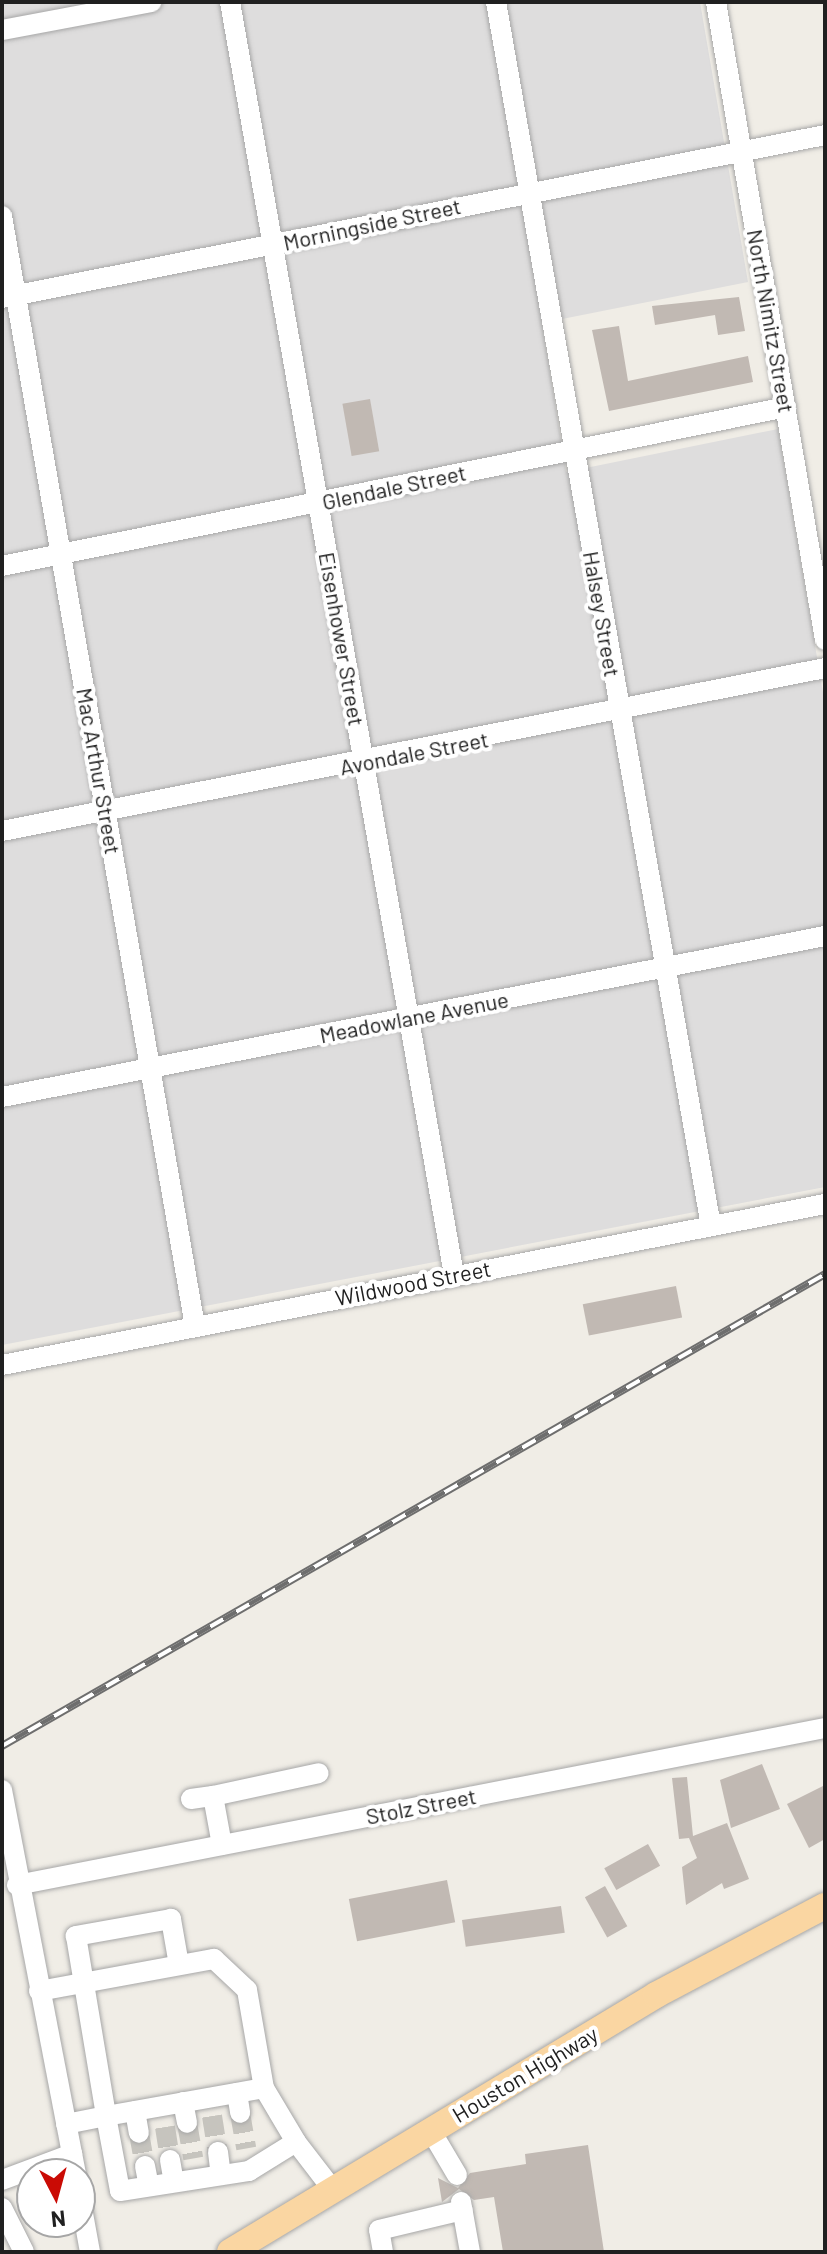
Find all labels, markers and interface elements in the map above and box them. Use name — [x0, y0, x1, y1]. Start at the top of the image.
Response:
street label: Morningside Street — [281, 192, 463, 256]
street label: North Nimitz Street — [742, 227, 800, 415]
street label: Glendale Street — [320, 459, 468, 515]
street label: Halsey Street — [578, 549, 626, 679]
street label: Eisenhower Street — [314, 550, 370, 728]
street label: Mac Arthur Street — [71, 686, 127, 856]
street label: Avondale Street — [337, 726, 491, 780]
street label: Meadowlane Avenue — [317, 986, 511, 1048]
street label: Wildwood Street — [333, 1255, 493, 1311]
street label: Stolz Street — [364, 1782, 478, 1830]
street label: Houston Highway — [448, 2020, 602, 2128]
north arrow — [16, 2158, 96, 2238]
text: N — [50, 2206, 67, 2234]

